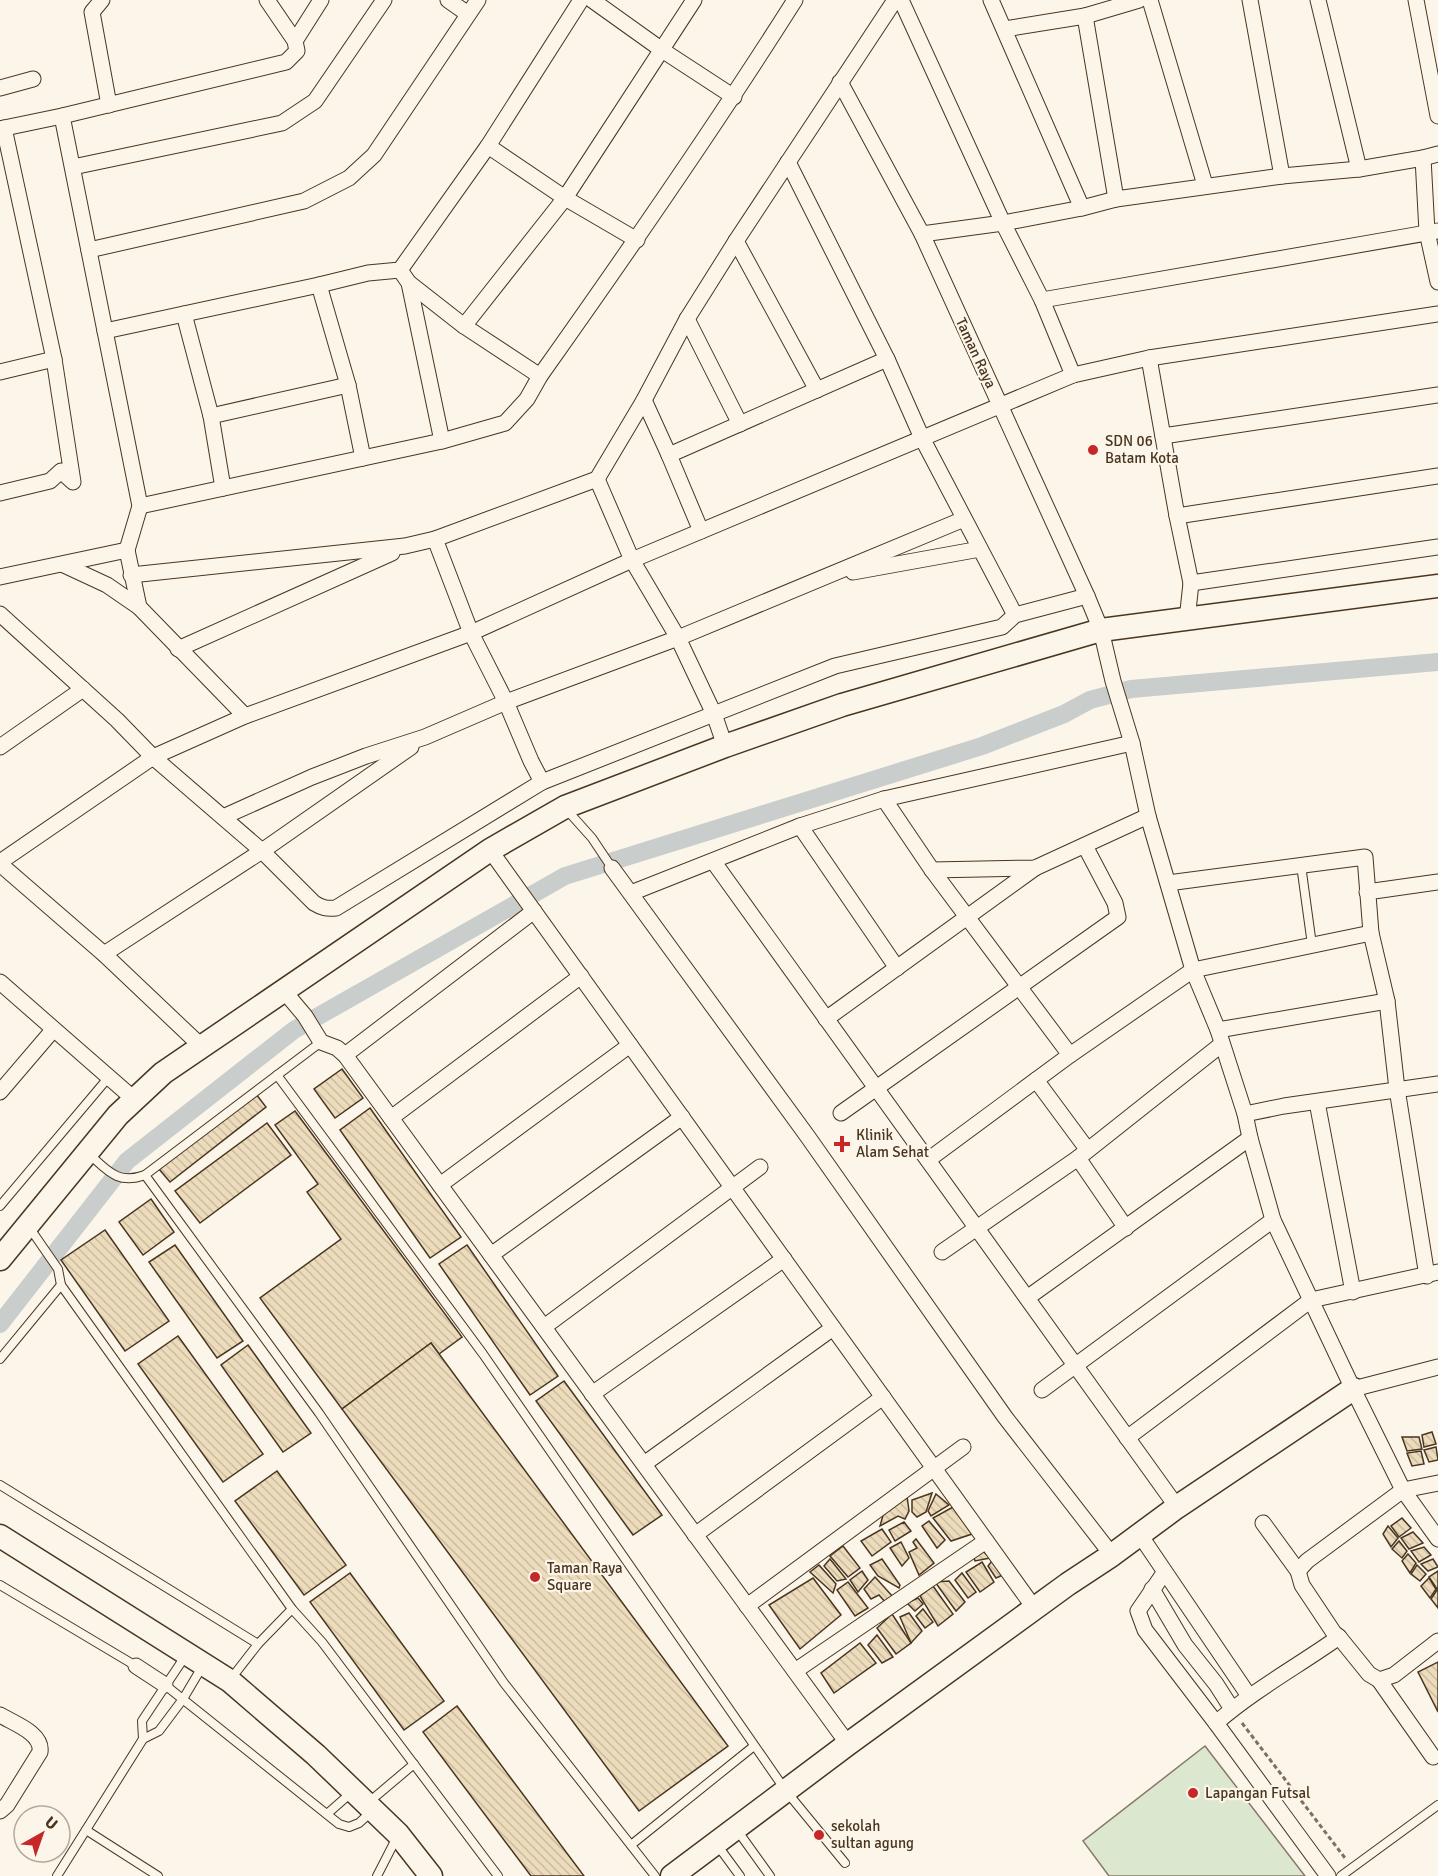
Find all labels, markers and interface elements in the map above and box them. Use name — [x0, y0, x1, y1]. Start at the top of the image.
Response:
street label: Taman Raya — [952, 315, 1000, 391]
place label: SDN 06 Batam Kota — [1105, 432, 1179, 467]
marker: SDN 06 Batam Kota — [1086, 443, 1100, 457]
place label: Klinik Alam Sehat — [856, 1126, 929, 1161]
marker: Klinik Alam Sehat — [833, 1135, 851, 1153]
place label: Taman Raya Square — [547, 1559, 623, 1594]
marker: Taman Raya Square — [528, 1570, 542, 1584]
place label: Lapangan Futsal — [1205, 1784, 1310, 1802]
marker: Lapangan Futsal — [1186, 1786, 1200, 1800]
north arrow — [12, 1804, 72, 1864]
text: U — [40, 1812, 62, 1834]
place label: sekolah sultan agung — [831, 1817, 914, 1852]
marker: sekolah sultan agung — [812, 1828, 826, 1842]

